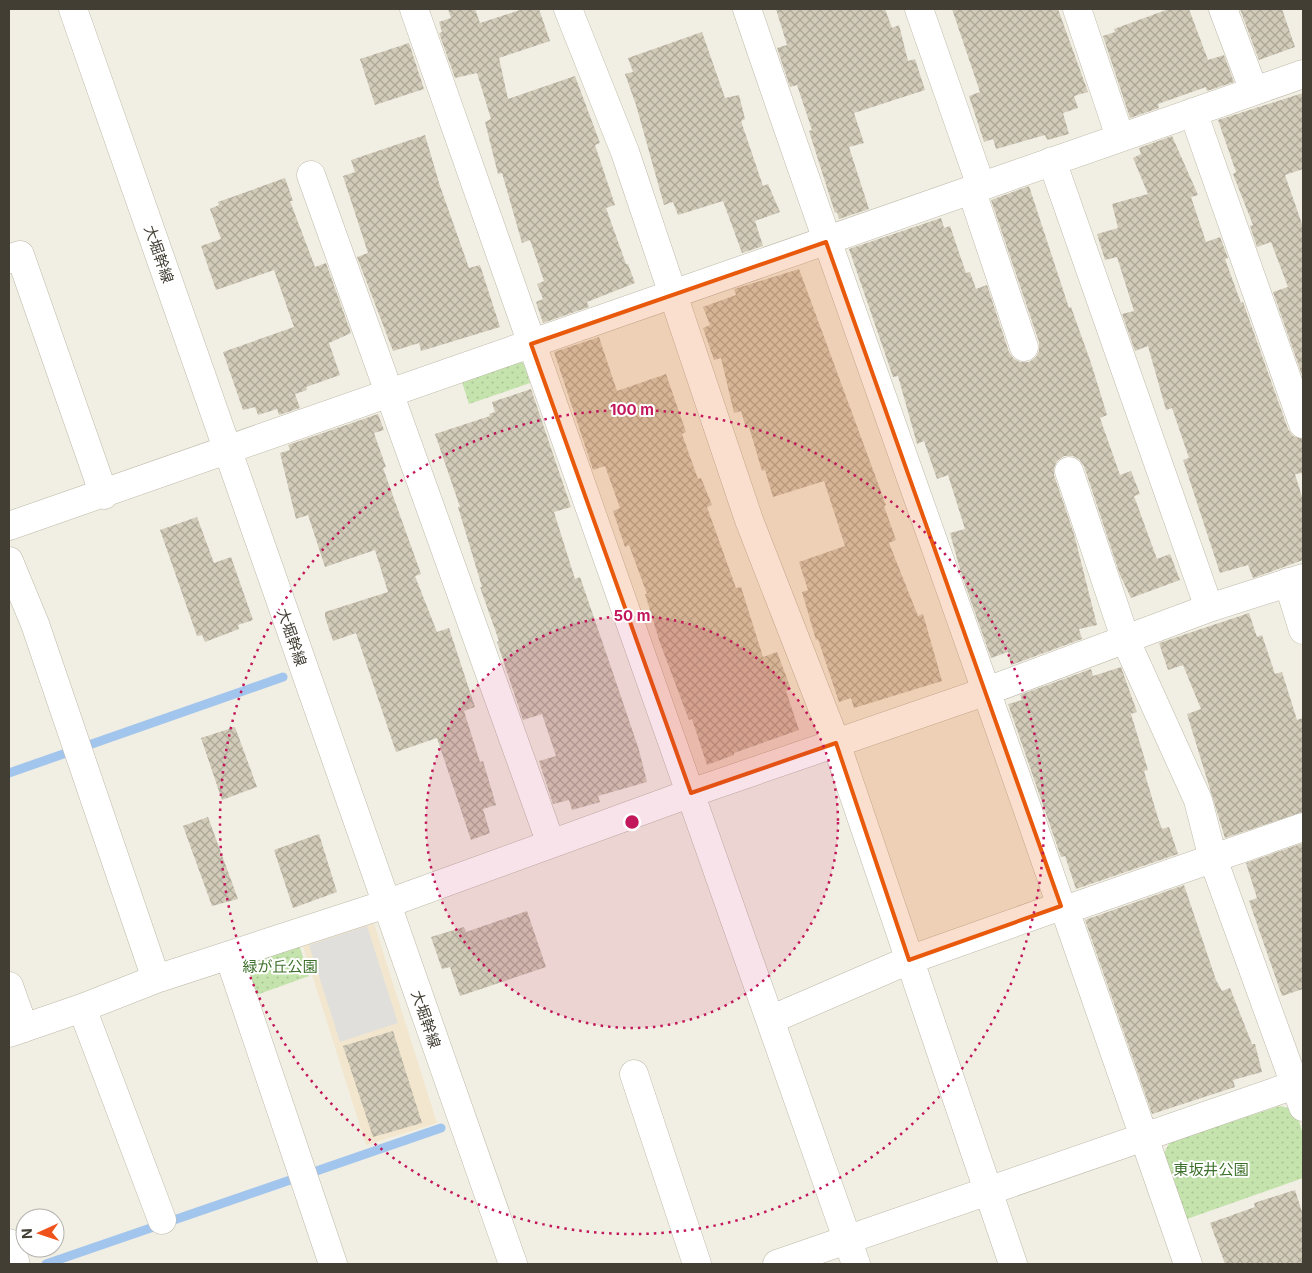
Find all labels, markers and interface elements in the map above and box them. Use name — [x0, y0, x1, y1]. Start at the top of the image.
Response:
street label: 大堀幹線 — [140, 223, 178, 285]
text: 100 m — [610, 400, 654, 419]
street label: 大堀幹線 — [273, 606, 311, 668]
text: 50 m — [614, 606, 650, 625]
centre of rings — [623, 813, 641, 831]
park label: 緑が丘公園 — [242, 957, 318, 976]
street label: 大堀幹線 — [407, 988, 445, 1050]
park label: 東坂井公園 — [1173, 1160, 1249, 1179]
north arrow — [15, 1208, 65, 1258]
text: N — [18, 1228, 35, 1239]

